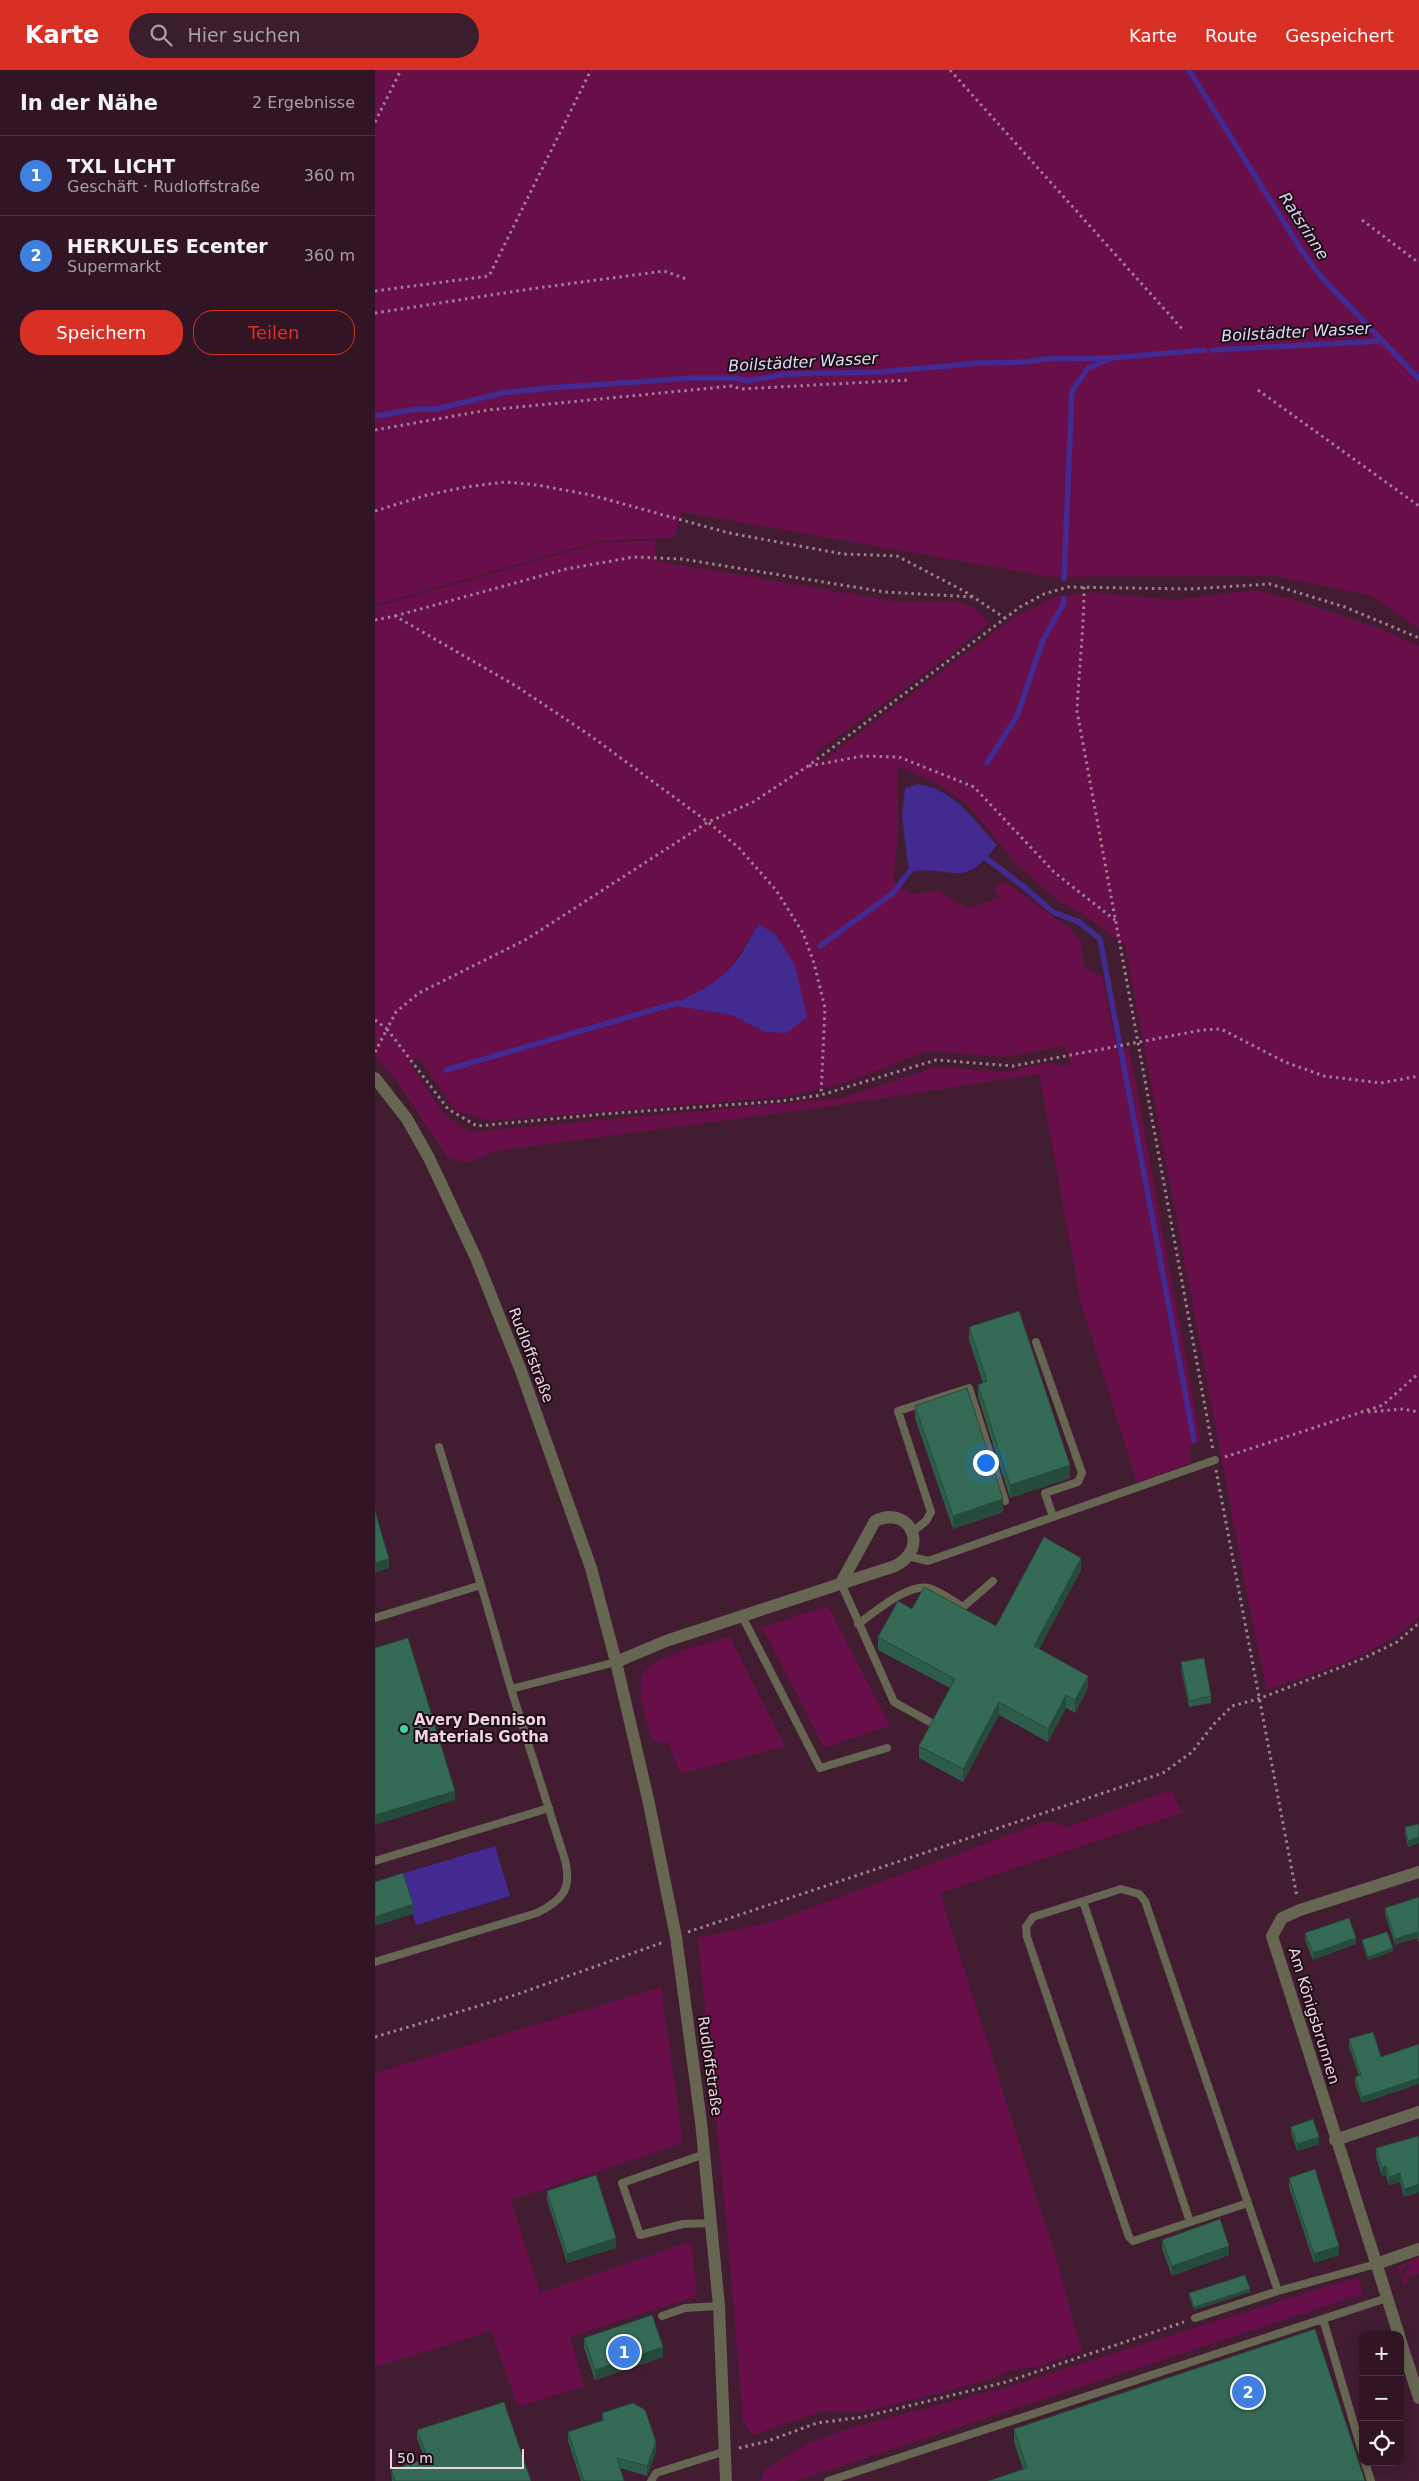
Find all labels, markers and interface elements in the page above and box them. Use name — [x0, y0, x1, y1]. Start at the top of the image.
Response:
search box — [129, 13, 479, 58]
text: Karte — [25, 21, 99, 49]
icon: search — [147, 21, 175, 49]
text: Hier suchen — [187, 24, 301, 46]
text: Karte — [1129, 25, 1177, 46]
text: Route — [1205, 25, 1257, 46]
text: Gespeichert — [1285, 25, 1394, 46]
text: In der Nähe — [20, 91, 158, 115]
text: 2 Ergebnisse — [252, 93, 355, 112]
text: TXL LICHT — [67, 155, 175, 177]
text: 1 — [30, 166, 42, 185]
text: 360 m — [304, 166, 355, 185]
text: Geschäft · Rudloffstraße — [67, 177, 260, 196]
water label: Ratsrinne — [1275, 189, 1333, 263]
text: HERKULES Ecenter — [67, 235, 268, 257]
text: 2 — [30, 246, 42, 265]
text: 360 m — [304, 246, 355, 265]
text: Supermarkt — [67, 257, 161, 276]
button: Speichern — [20, 310, 183, 355]
button: Teilen — [193, 310, 355, 355]
water label: Boilstädter Wasser — [1221, 319, 1373, 345]
water label: Boilstädter Wasser — [728, 349, 880, 375]
street label: Rudloffstraße — [505, 1305, 557, 1405]
your location — [973, 1450, 999, 1476]
place label: Avery Dennison Materials Gotha — [414, 1711, 549, 1746]
marker: Avery Dennison Materials Gotha — [398, 1723, 410, 1735]
street label: Am Königsbrunnen — [1285, 1946, 1343, 2086]
street label: Rudloffstraße — [694, 2015, 726, 2117]
map controls — [1359, 2331, 1404, 2466]
button: + — [1359, 2331, 1404, 2376]
pin: 1 — [608, 2333, 640, 2371]
pin: 2 — [1232, 2373, 1264, 2411]
button: − — [1359, 2376, 1404, 2421]
button: locate — [1359, 2421, 1404, 2466]
scale bar — [390, 2446, 524, 2469]
text: 50 m — [397, 2450, 433, 2466]

